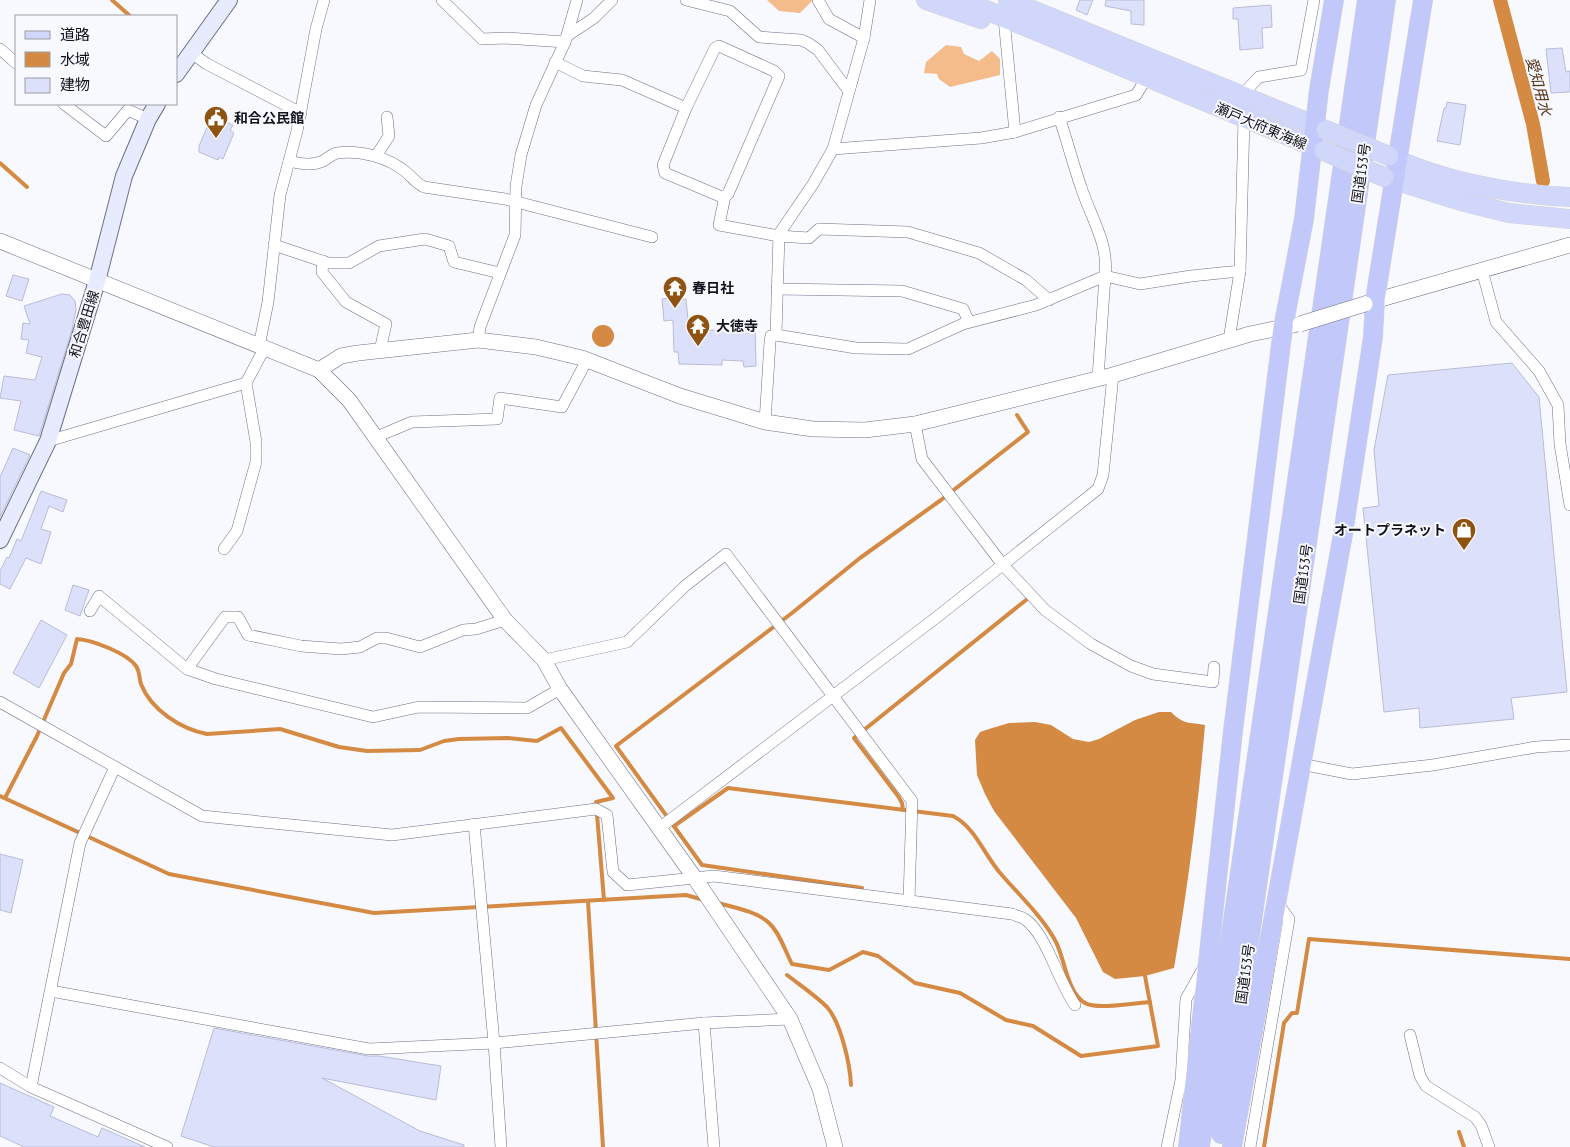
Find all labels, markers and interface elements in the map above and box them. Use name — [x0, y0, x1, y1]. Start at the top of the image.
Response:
legend — [15, 15, 178, 105]
text: 道路 — [60, 25, 90, 44]
text: 水域 — [60, 50, 90, 69]
water label: 愛知用水 — [1522, 55, 1556, 119]
text: 建物 — [60, 75, 90, 94]
street label: 瀬戸大府東海線 — [1212, 99, 1310, 153]
public building icon: 和合公民館 — [203, 105, 229, 139]
place label: 和合公民館 — [234, 109, 304, 127]
street label: 国道153号 — [1348, 142, 1374, 204]
temple icon: 春日社 — [662, 275, 688, 309]
place label: 春日社 — [692, 279, 734, 297]
street label: 和合豊田線 — [65, 288, 103, 360]
temple icon: 大徳寺 — [685, 313, 711, 347]
place label: 大徳寺 — [716, 317, 758, 335]
shop icon: オートプラネット — [1451, 517, 1477, 551]
place label: オートプラネット — [1334, 521, 1446, 539]
street label: 国道153号 — [1290, 543, 1316, 605]
street label: 国道153号 — [1232, 943, 1258, 1005]

